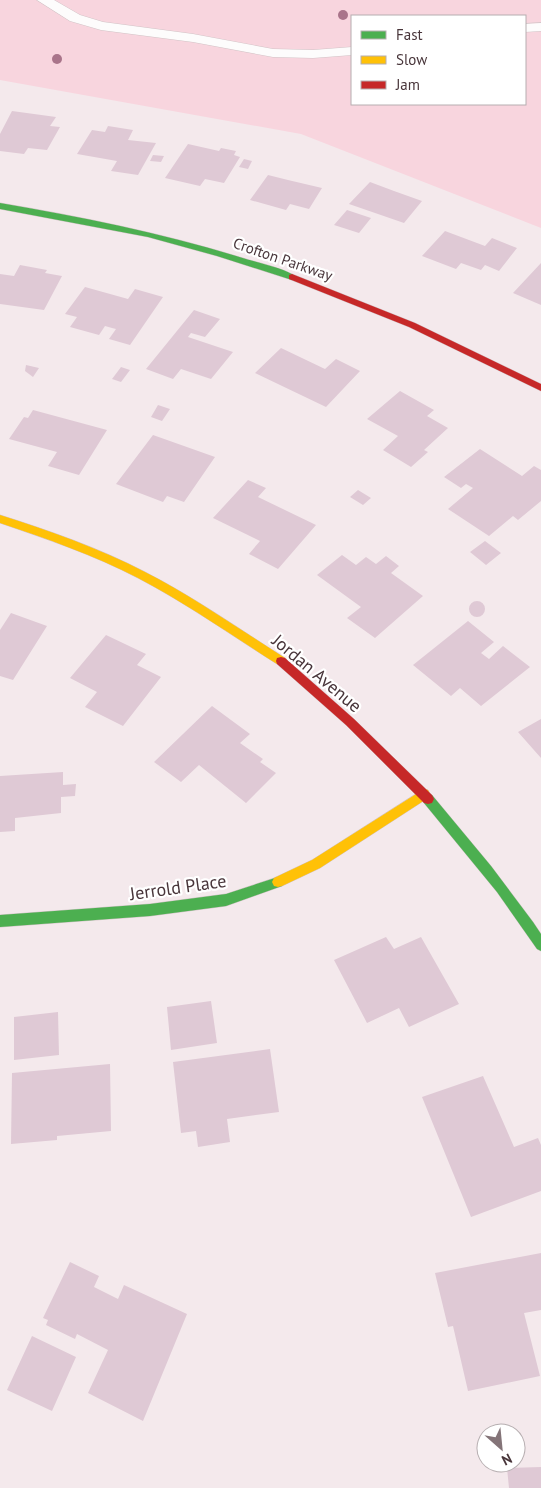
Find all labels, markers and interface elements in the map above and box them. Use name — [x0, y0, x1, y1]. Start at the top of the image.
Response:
legend — [351, 15, 526, 105]
text: Fast — [396, 25, 423, 44]
text: Slow — [396, 50, 427, 69]
text: Jam — [395, 75, 420, 94]
street label: Crofton Parkway — [231, 233, 335, 285]
street label: Jordan Avenue — [267, 628, 366, 717]
street label: Jerrold Place — [127, 869, 228, 905]
north arrow — [476, 1423, 526, 1473]
text: N — [499, 1449, 515, 1470]

